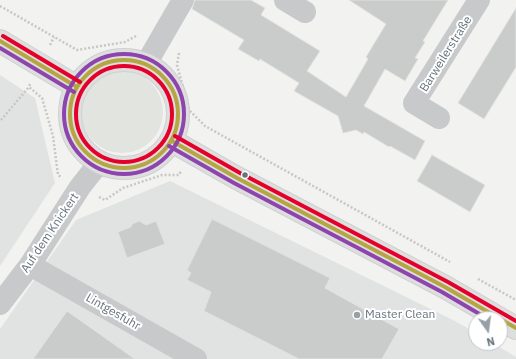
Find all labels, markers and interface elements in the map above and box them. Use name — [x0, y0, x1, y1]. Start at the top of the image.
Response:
street label: Barweilerstraße — [417, 13, 475, 95]
unlabelled marker — [240, 170, 250, 180]
street label: Auf dem Knickert — [18, 191, 82, 275]
street label: Lintgesfuhr — [83, 291, 143, 333]
place label: Master Clean — [365, 308, 435, 322]
marker: Master Clean — [352, 310, 362, 320]
north arrow — [468, 311, 508, 351]
text: N — [485, 334, 496, 349]

